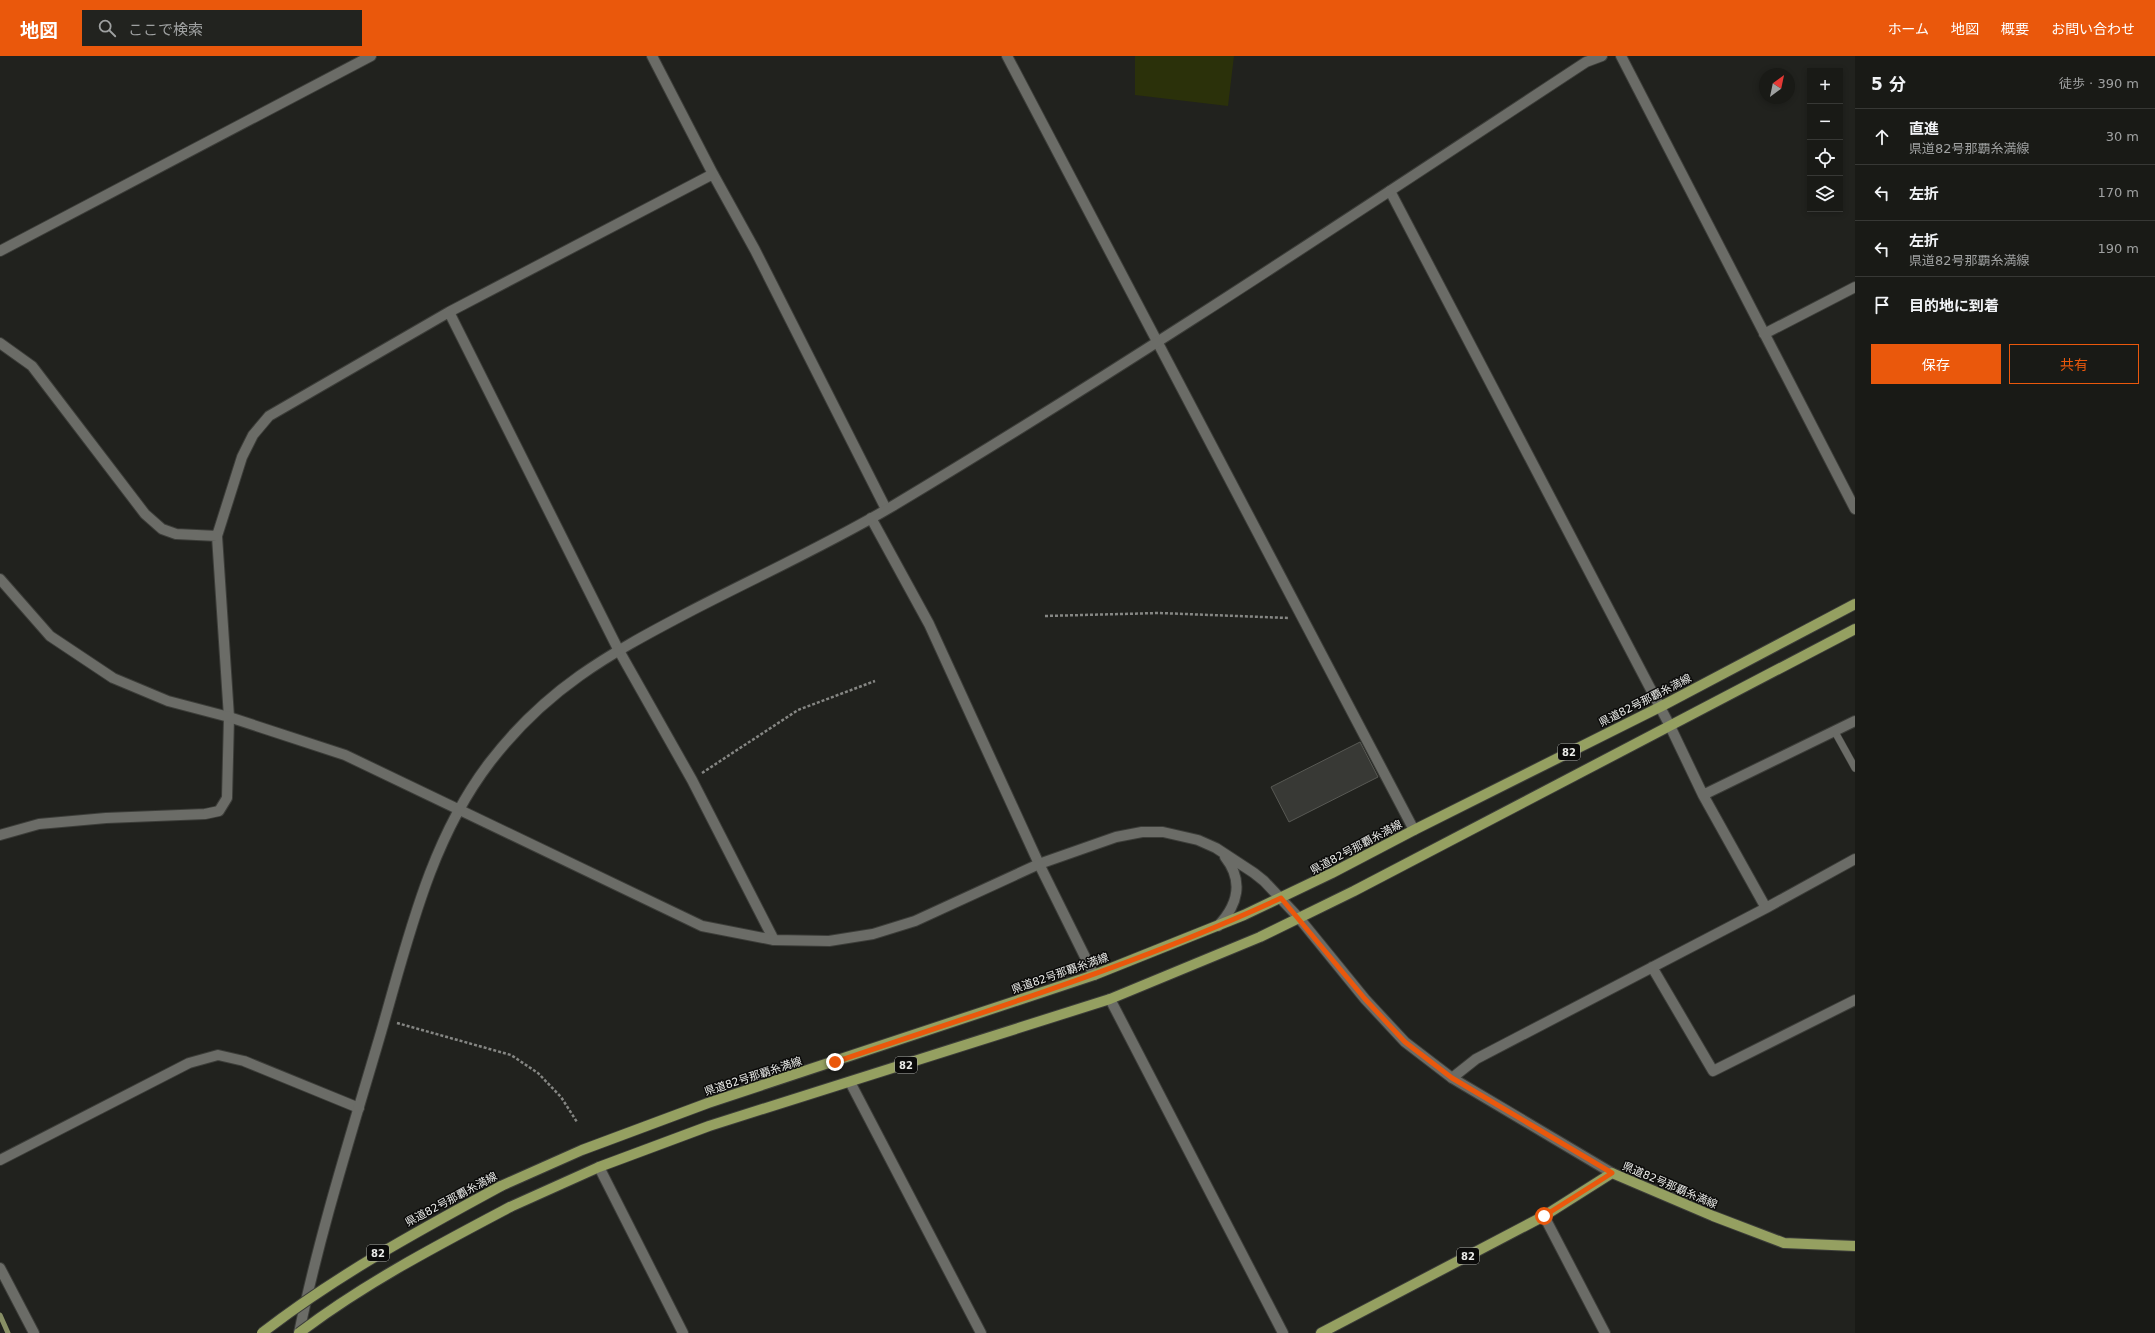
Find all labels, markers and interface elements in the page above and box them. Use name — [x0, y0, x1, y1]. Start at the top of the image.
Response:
search box — [82, 10, 362, 46]
icon: search — [96, 17, 118, 39]
text: 地図 — [20, 19, 58, 41]
text: ここで検索 — [128, 21, 203, 39]
text: ホーム — [1887, 21, 1929, 37]
text: 地図 — [1951, 21, 1979, 37]
text: 概要 — [2001, 21, 2029, 37]
text: お問い合わせ — [2051, 21, 2135, 37]
north arrow — [1759, 68, 1795, 104]
map controls — [1807, 68, 1843, 212]
button: + — [1807, 68, 1843, 104]
text: 5 分 — [1871, 74, 1906, 94]
text: 徒歩 · 390 m — [2059, 76, 2139, 91]
button: − — [1807, 104, 1843, 140]
text: 直進 — [1909, 120, 1939, 138]
icon: ahead — [1871, 126, 1893, 148]
text: 30 m — [2106, 129, 2139, 144]
button: locate — [1807, 140, 1843, 176]
text: 県道82号那覇糸満線 — [1909, 141, 2030, 156]
button: layers — [1807, 176, 1843, 212]
icon: left — [1871, 182, 1893, 204]
text: 左折 — [1909, 185, 1939, 203]
text: 170 m — [2097, 185, 2139, 200]
text: 左折 — [1909, 232, 1939, 250]
icon: left — [1871, 238, 1893, 260]
text: 190 m — [2097, 241, 2139, 256]
text: 県道82号那覇糸満線 — [1909, 253, 2030, 268]
icon: arrive — [1871, 294, 1893, 316]
text: 目的地に到着 — [1909, 297, 1999, 315]
button: 保存 — [1871, 344, 2001, 384]
button: 共有 — [2009, 344, 2139, 384]
street label: 県道82号那覇糸満線 — [1597, 672, 1694, 729]
road number: 82 — [1558, 744, 1580, 760]
street label: 県道82号那覇糸満線 — [1308, 818, 1404, 877]
street label: 県道82号那覇糸満線 — [1010, 951, 1111, 996]
route end — [826, 1053, 844, 1071]
street label: 県道82号那覇糸満線 — [703, 1055, 804, 1098]
road number: 82 — [895, 1057, 917, 1073]
street label: 県道82号那覇糸満線 — [1620, 1160, 1719, 1211]
street label: 県道82号那覇糸満線 — [403, 1170, 499, 1229]
route start — [1535, 1207, 1553, 1225]
road number: 82 — [367, 1245, 389, 1261]
road number: 82 — [1457, 1248, 1479, 1264]

